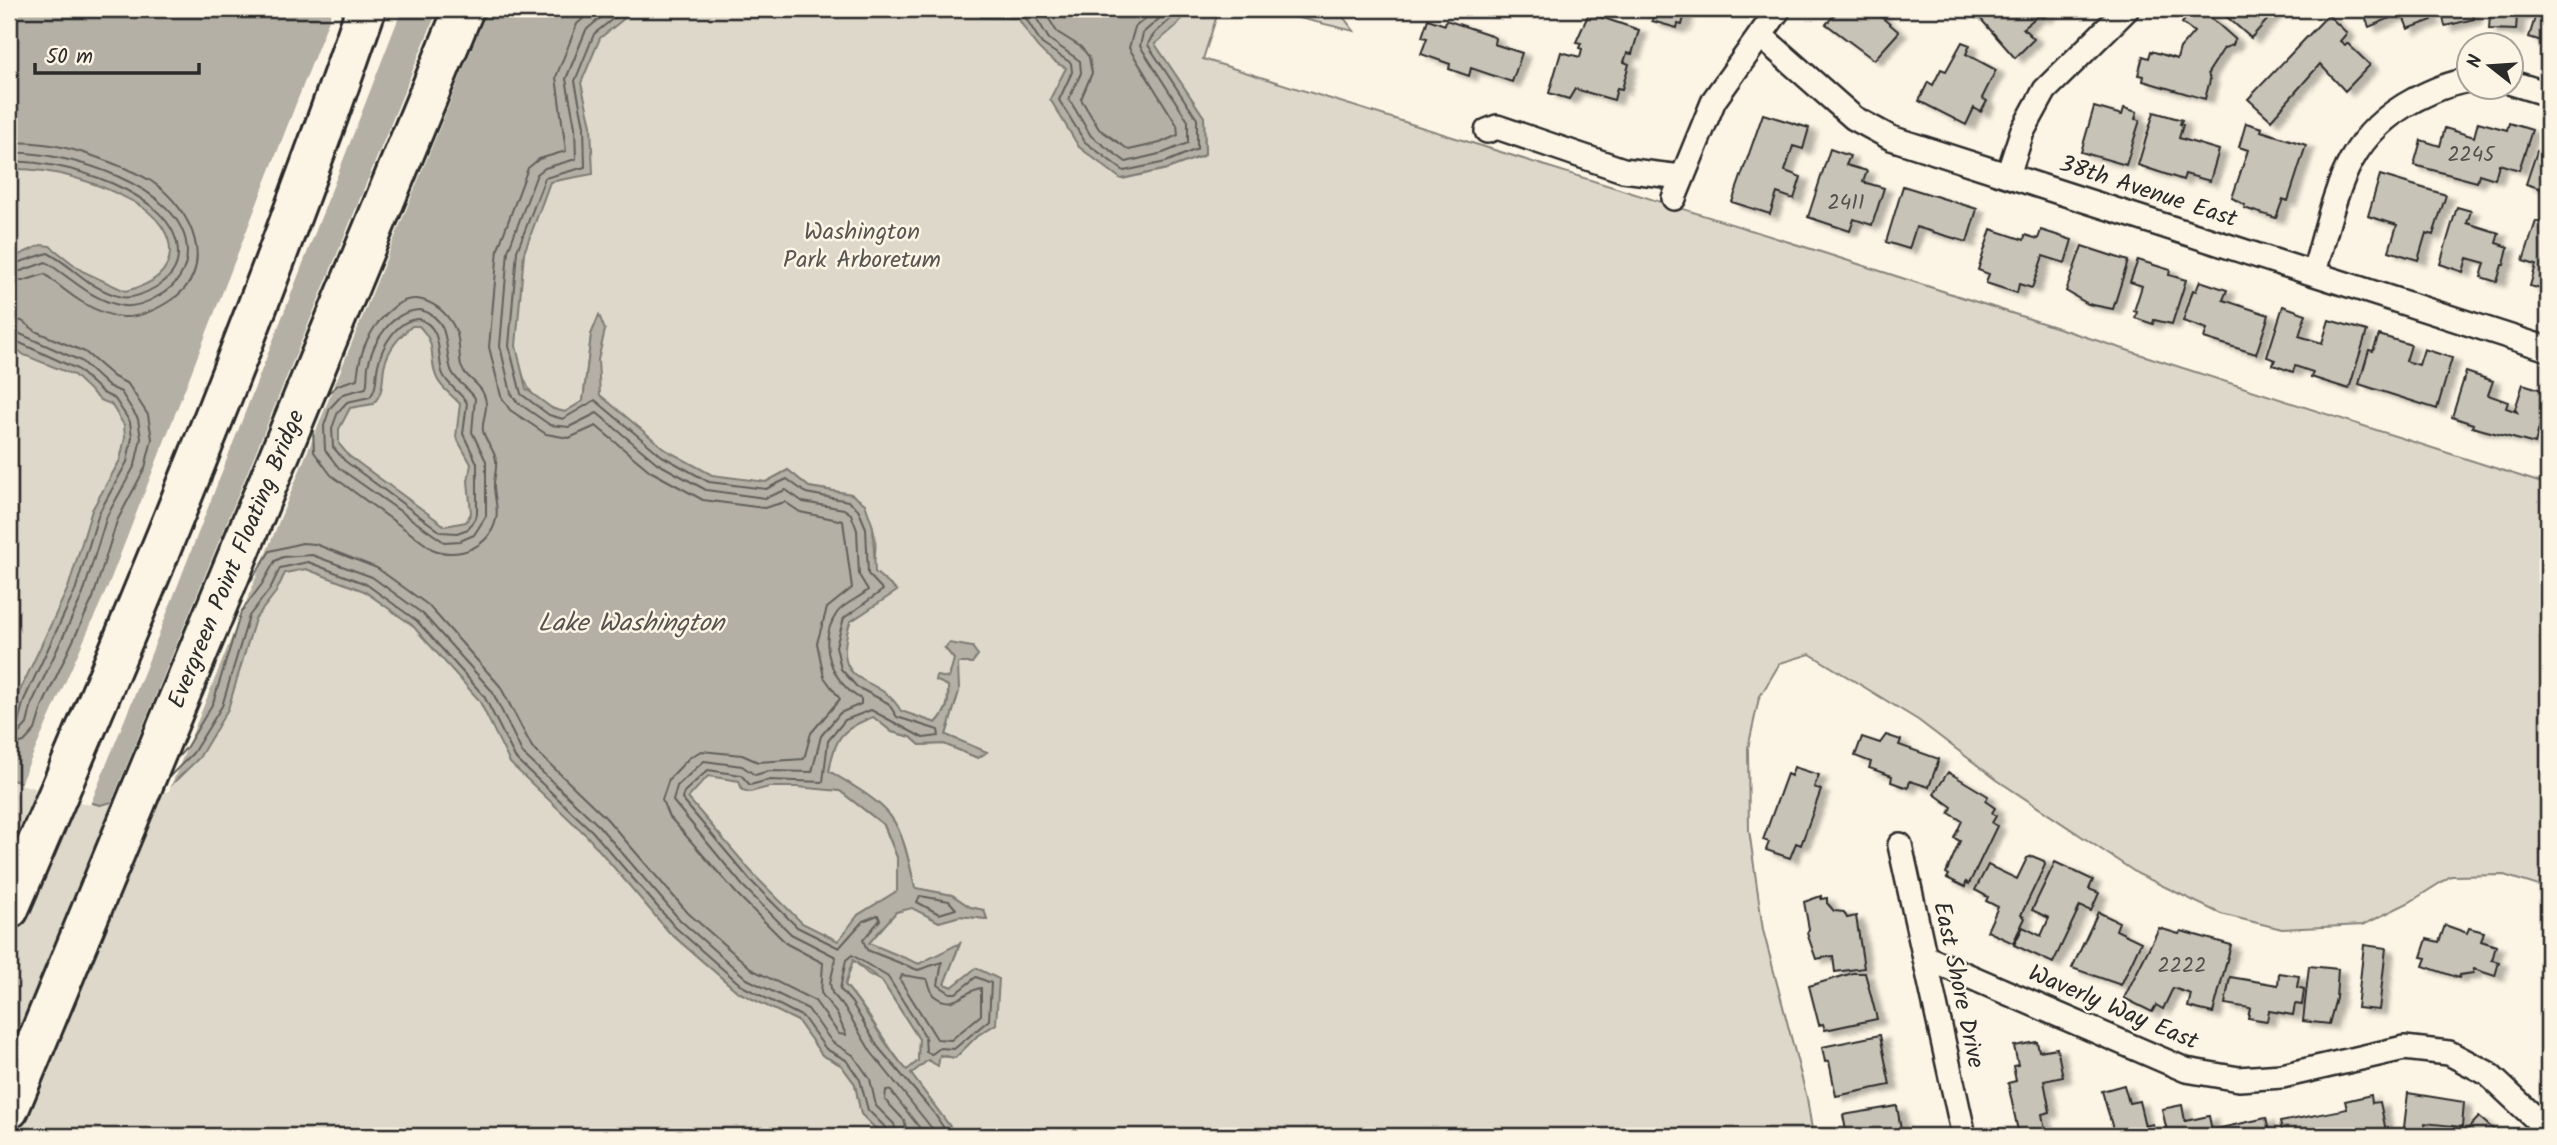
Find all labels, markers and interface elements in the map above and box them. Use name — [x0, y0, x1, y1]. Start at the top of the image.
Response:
scale bar — [35, 32, 200, 76]
north arrow — [2456, 32, 2526, 102]
text: 50 m — [46, 41, 93, 74]
text: N — [2460, 51, 2492, 72]
house number: 2245 — [2447, 139, 2496, 172]
street label: 38th Avenue East — [2054, 145, 2243, 239]
house number: 2411 — [1828, 187, 1864, 220]
park label: Washington Park Arboretum — [783, 213, 941, 280]
street label: Evergreen Point Floating Bridge — [157, 404, 316, 715]
water label: Lake Washington — [538, 603, 726, 645]
street label: East Shore Drive — [1921, 898, 1995, 1072]
house number: 2222 — [2158, 950, 2206, 983]
street label: Waverly Way East — [2022, 955, 2205, 1062]

